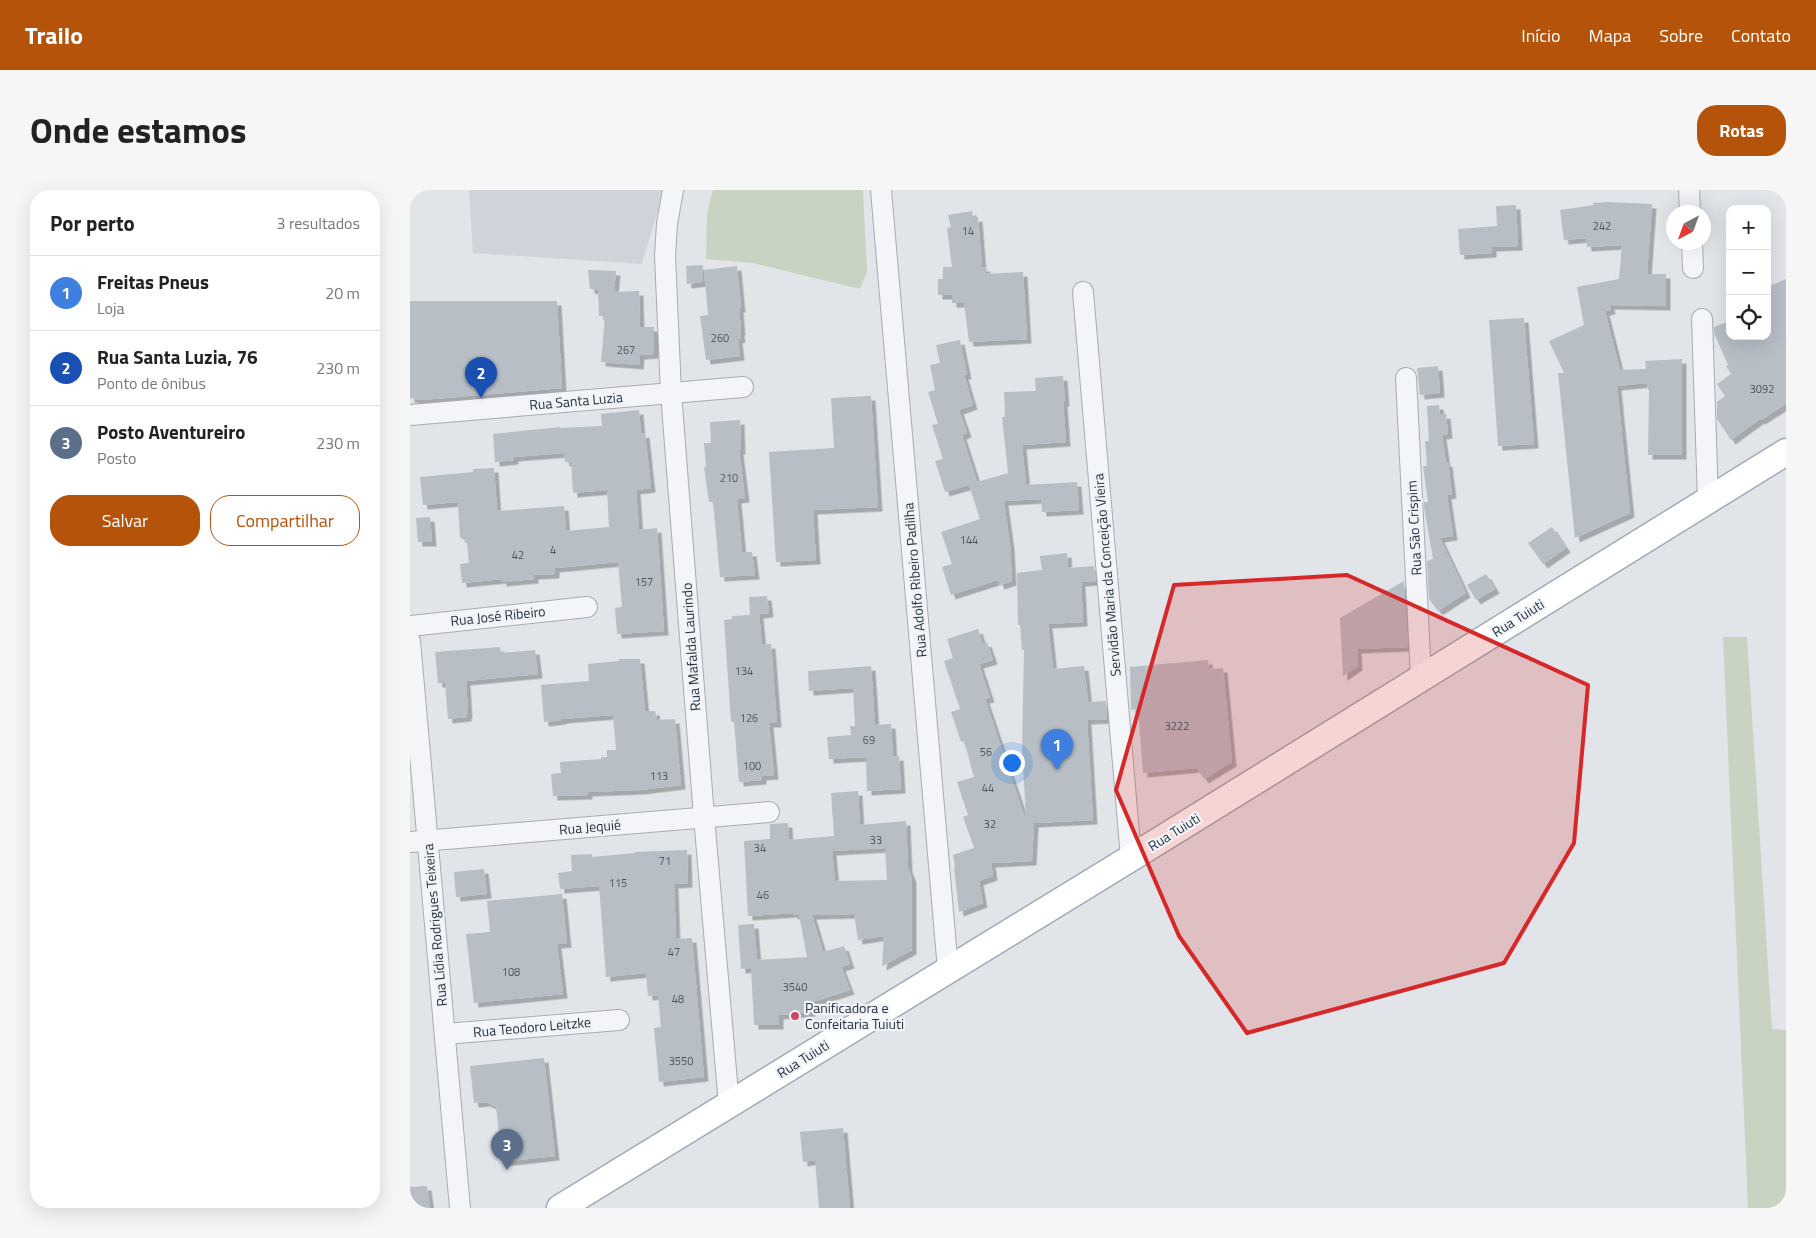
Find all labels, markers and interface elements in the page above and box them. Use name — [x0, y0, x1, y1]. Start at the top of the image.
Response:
text: Trailo — [25, 17, 83, 53]
text: Início — [1521, 22, 1561, 49]
text: Mapa — [1589, 22, 1631, 49]
text: Sobre — [1659, 22, 1703, 49]
text: Contato — [1731, 22, 1791, 49]
text: Onde estamos — [30, 103, 246, 157]
button: Rotas — [1697, 105, 1786, 156]
north arrow — [1666, 205, 1711, 250]
map controls — [1726, 205, 1771, 340]
button: + — [1726, 205, 1771, 250]
text: Por perto — [50, 207, 135, 239]
text: 3 resultados — [276, 211, 360, 235]
house number: 242 — [1593, 218, 1611, 234]
house number: 14 — [962, 223, 974, 239]
button: − — [1726, 250, 1771, 295]
text: Freitas Pneus — [97, 267, 209, 296]
text: 1 — [62, 281, 70, 305]
text: 20 m — [325, 281, 360, 305]
button: locate — [1726, 295, 1771, 340]
text: Loja — [97, 296, 125, 320]
house number: 260 — [711, 330, 729, 346]
text: Rua Santa Luzia, 76 — [97, 342, 258, 371]
house number: 267 — [617, 342, 635, 358]
text: 2 — [62, 356, 70, 380]
text: 230 m — [316, 356, 360, 380]
pin: 2 — [465, 357, 497, 398]
text: Ponto de ônibus — [97, 371, 206, 395]
house number: 3092 — [1750, 381, 1774, 397]
street label: Rua Santa Luzia — [528, 386, 624, 415]
text: Posto Aventureiro — [97, 417, 245, 446]
text: 3 — [62, 431, 70, 455]
text: 230 m — [316, 431, 360, 455]
text: Posto — [97, 446, 136, 470]
house number: 210 — [720, 470, 738, 486]
street label: Servidão Maria da Conceição Vieira — [1087, 473, 1126, 677]
street label: Rua São Crispim — [1401, 480, 1426, 576]
button: Salvar — [50, 495, 200, 546]
button: Compartilhar — [210, 495, 360, 546]
street label: Rua Adolfo Ribeiro Padilha — [897, 502, 932, 658]
house number: 144 — [960, 532, 978, 548]
house number: 4 — [550, 542, 556, 558]
house number: 42 — [512, 547, 524, 563]
house number: 157 — [635, 574, 653, 590]
street label: Rua Mafalda Laurindo — [676, 582, 705, 712]
street label: Rua Tuiuti — [1488, 593, 1548, 642]
street label: Rua José Ribeiro — [449, 600, 547, 631]
house number: 134 — [735, 663, 753, 679]
house number: 126 — [740, 710, 758, 726]
house number: 3222 — [1165, 718, 1189, 734]
pin: 1 — [1041, 729, 1073, 770]
house number: 69 — [863, 732, 875, 748]
house number: 56 — [980, 744, 992, 760]
your location — [999, 750, 1025, 776]
house number: 100 — [743, 758, 761, 774]
house number: 113 — [650, 768, 668, 784]
house number: 44 — [982, 780, 994, 796]
street label: Rua Tuiuti — [1144, 807, 1204, 856]
street label: Rua Jequié — [558, 813, 622, 840]
house number: 32 — [984, 816, 996, 832]
house number: 33 — [870, 832, 882, 848]
house number: 34 — [754, 840, 766, 856]
street label: Rua Lídia Rodrigues Teixeira — [417, 843, 452, 1007]
house number: 71 — [659, 853, 671, 869]
house number: 115 — [609, 875, 627, 891]
house number: 46 — [757, 887, 769, 903]
house number: 47 — [668, 944, 680, 960]
house number: 108 — [502, 964, 520, 980]
house number: 3540 — [783, 979, 807, 995]
house number: 48 — [672, 991, 684, 1007]
place label: Panificadora e Confeitaria Tuiuti — [805, 997, 904, 1034]
marker: Panificadora e Confeitaria Tuiuti — [789, 1010, 801, 1022]
street label: Rua Teodoro Leitzke — [472, 1011, 592, 1042]
street label: Rua Tuiuti — [773, 1034, 833, 1083]
house number: 3550 — [669, 1053, 693, 1069]
pin: 3 — [491, 1129, 523, 1170]

